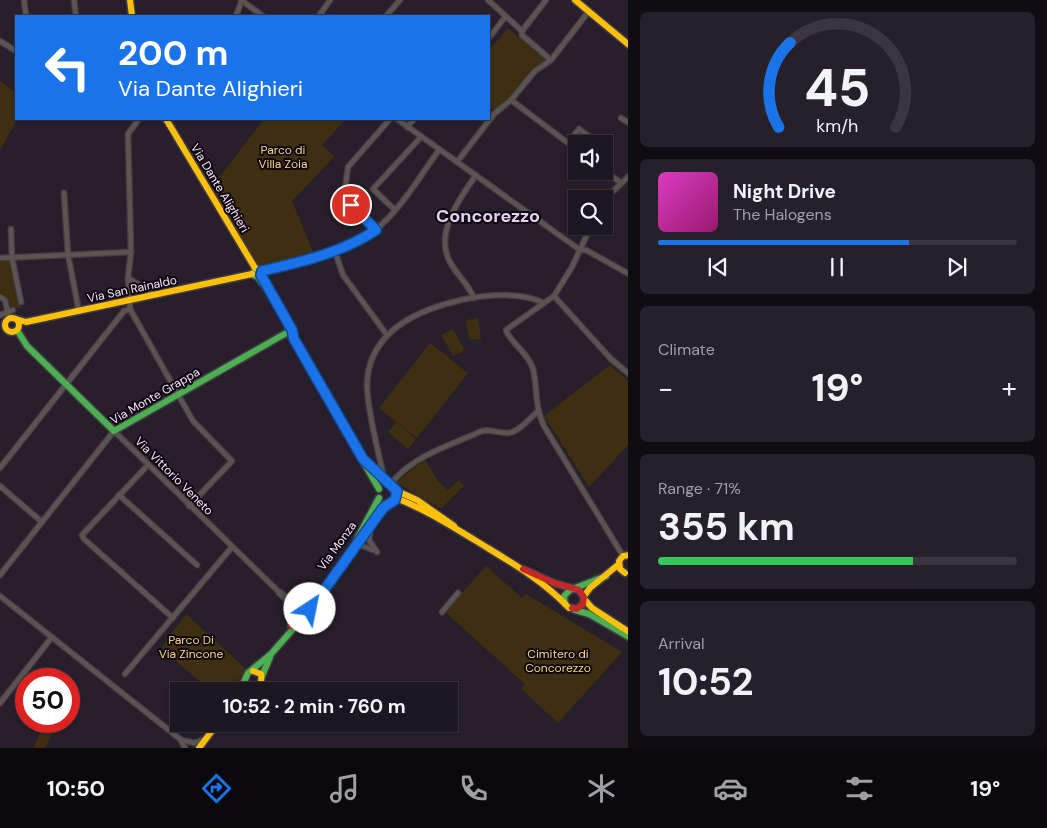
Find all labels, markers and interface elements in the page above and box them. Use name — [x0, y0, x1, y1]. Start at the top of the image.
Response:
text: 200 m — [118, 30, 229, 76]
icon: left — [35, 35, 100, 100]
text: 45 — [804, 54, 871, 122]
text: Via Dante Alighieri — [118, 74, 303, 103]
text: km/h — [816, 114, 859, 138]
map controls — [568, 135, 613, 235]
button: sound — [568, 135, 613, 180]
street label: Via Dante Alighieri — [187, 141, 253, 236]
park label: Parco di Villa Zoia — [259, 142, 308, 172]
text: Night Drive — [733, 179, 836, 204]
pin — [330, 184, 372, 226]
button: search — [568, 190, 613, 235]
icon: arrive — [337, 191, 365, 219]
district label: Concorezzo — [436, 204, 540, 228]
text: The Halogens — [733, 204, 832, 225]
icon: previous — [704, 253, 732, 281]
icon: pause — [823, 253, 851, 281]
icon: next — [943, 253, 971, 281]
street label: Via San Rainaldo — [86, 272, 178, 306]
text: Climate — [658, 339, 715, 360]
text: 19° — [812, 363, 863, 413]
street label: Via Monte Grappa — [107, 364, 203, 428]
text: − — [658, 370, 673, 407]
text: + — [1002, 370, 1017, 407]
street label: Via Vittorio Veneto — [131, 433, 217, 519]
text: Range · 71% — [658, 478, 741, 499]
text: 355 km — [658, 502, 795, 552]
street label: Via Monza — [314, 518, 360, 574]
position arrow — [283, 582, 335, 634]
park label: Parco Di Via Zincone — [159, 632, 223, 662]
text: Arrival — [658, 633, 705, 654]
park label: Cimitero di Concorezzo — [525, 646, 591, 676]
text: 10:52 — [658, 657, 754, 707]
speed limit sign: 50 — [15, 668, 80, 733]
text: 10:52 · 2 min · 760 m — [222, 694, 406, 719]
icon: directions — [199, 771, 234, 806]
icon: music — [327, 771, 362, 806]
icon: phone — [456, 771, 491, 806]
icon: climate — [584, 771, 619, 806]
icon: car — [713, 771, 748, 806]
icon: filters — [842, 771, 877, 806]
text: 10:50 — [47, 774, 105, 803]
text: 19° — [970, 774, 1000, 803]

